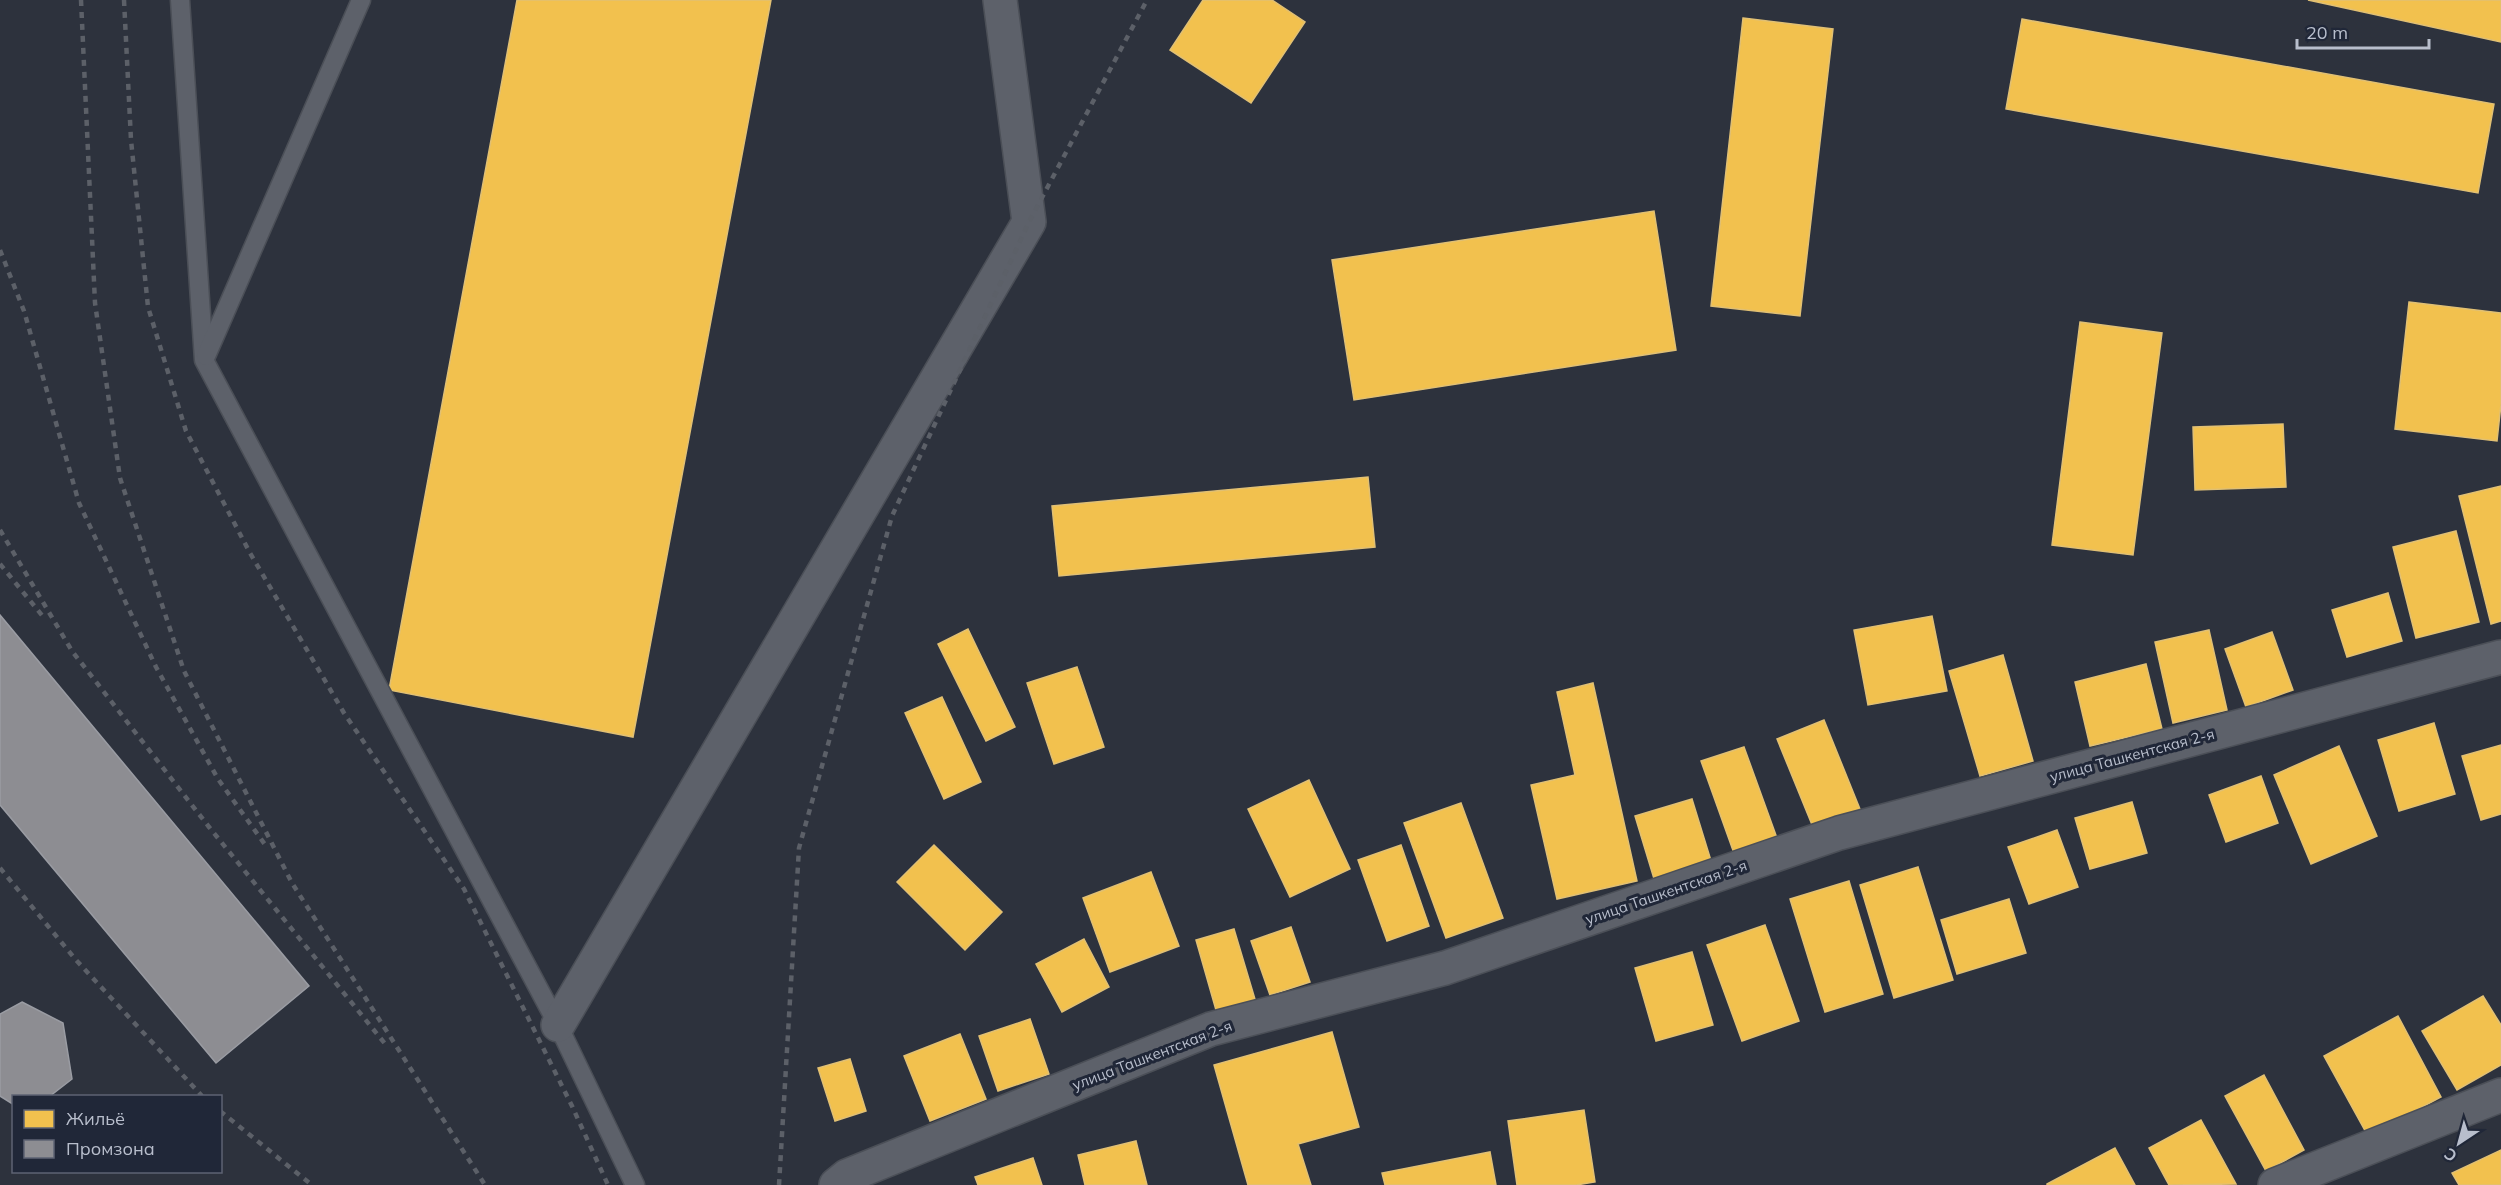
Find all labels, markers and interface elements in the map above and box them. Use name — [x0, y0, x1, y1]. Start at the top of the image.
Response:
scale bar — [2297, 12, 2429, 50]
text: 20 m — [2306, 21, 2348, 44]
street label: улица Ташкентская 2-я — [2048, 724, 2216, 786]
street label: улица Ташкентская 2-я — [1583, 855, 1749, 929]
street label: улица Ташкентская 2-я — [1069, 1016, 1235, 1094]
legend — [12, 1095, 222, 1173]
text: Жильё — [66, 1107, 125, 1130]
north arrow — [2429, 1113, 2489, 1173]
text: Промзона — [66, 1137, 155, 1160]
text: С — [2440, 1144, 2460, 1166]

